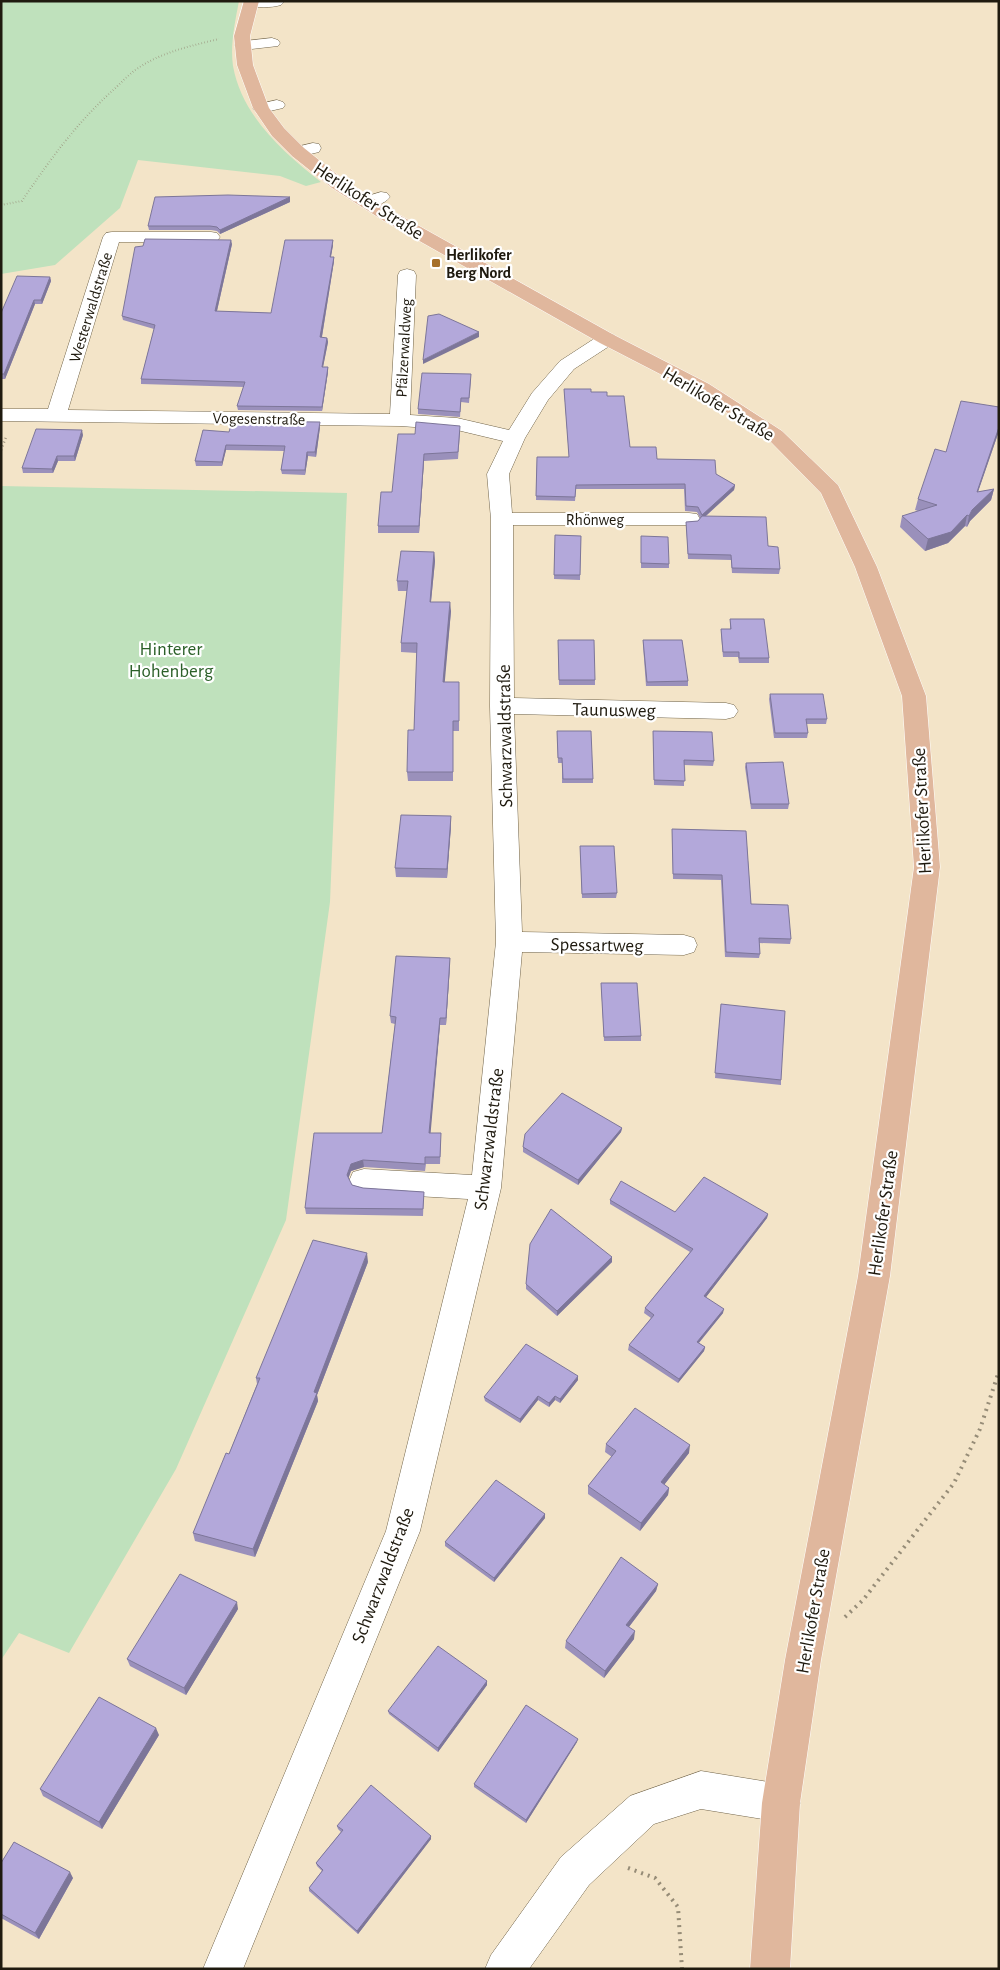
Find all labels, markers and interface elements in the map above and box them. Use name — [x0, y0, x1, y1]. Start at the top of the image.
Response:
street label: Herlikofer Straße — [310, 159, 426, 244]
place label: Herlikofer Berg Nord — [446, 247, 512, 281]
street label: Westerwaldstraße — [67, 250, 115, 364]
marker: Herlikofer Berg Nord — [430, 257, 442, 269]
street label: Pfälzerwaldweg — [393, 298, 415, 398]
street label: Herlikofer Straße — [659, 364, 777, 445]
street label: Vogesenstraße — [213, 410, 305, 428]
street label: Rhönweg — [566, 512, 624, 528]
park label: Hinterer Hohenberg — [129, 640, 214, 681]
street label: Schwarzwaldstraße — [495, 664, 516, 808]
street label: Taunusweg — [572, 700, 656, 721]
street label: Herlikofer Straße — [910, 747, 935, 875]
street label: Spessartweg — [551, 935, 644, 956]
street label: Schwarzwaldstraße — [471, 1067, 508, 1212]
street label: Herlikofer Straße — [865, 1149, 902, 1277]
street label: Schwarzwaldstraße — [349, 1505, 418, 1646]
street label: Herlikofer Straße — [793, 1547, 834, 1675]

